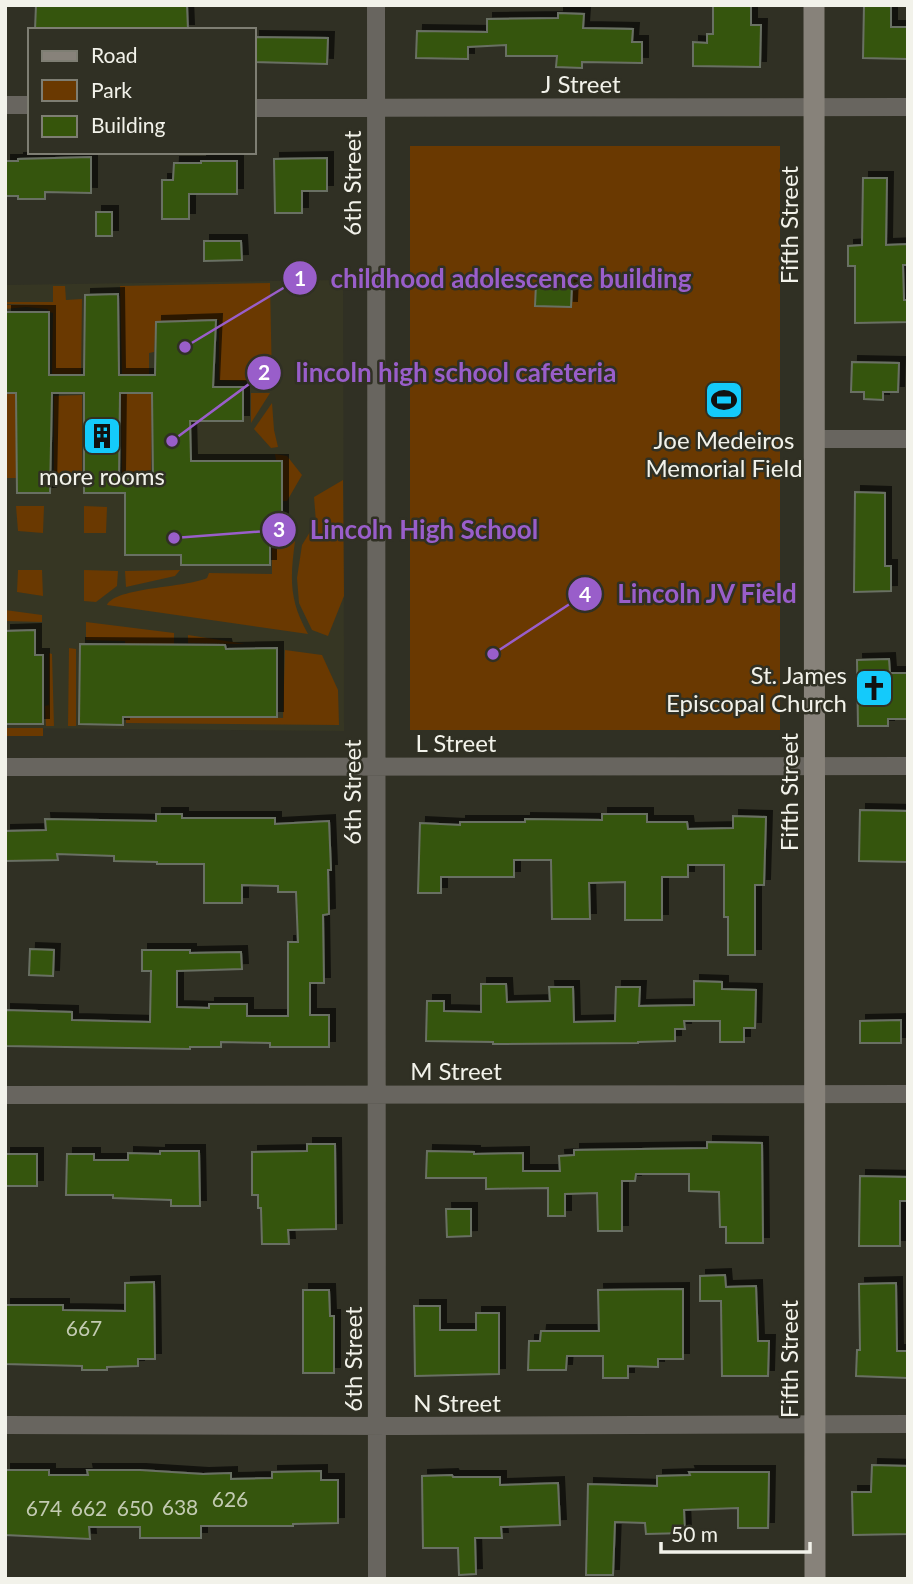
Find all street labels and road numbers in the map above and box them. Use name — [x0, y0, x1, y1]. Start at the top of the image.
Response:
street label: J Street — [541, 69, 621, 98]
street label: 6th Street — [337, 130, 366, 236]
street label: Fifth Street — [774, 165, 803, 284]
street label: L Street — [416, 728, 497, 757]
street label: Fifth Street — [774, 732, 803, 851]
street label: 6th Street — [337, 739, 366, 845]
street label: M Street — [410, 1056, 502, 1085]
street label: Fifth Street — [774, 1299, 803, 1418]
street label: 6th Street — [338, 1306, 367, 1412]
street label: N Street — [413, 1388, 501, 1417]

